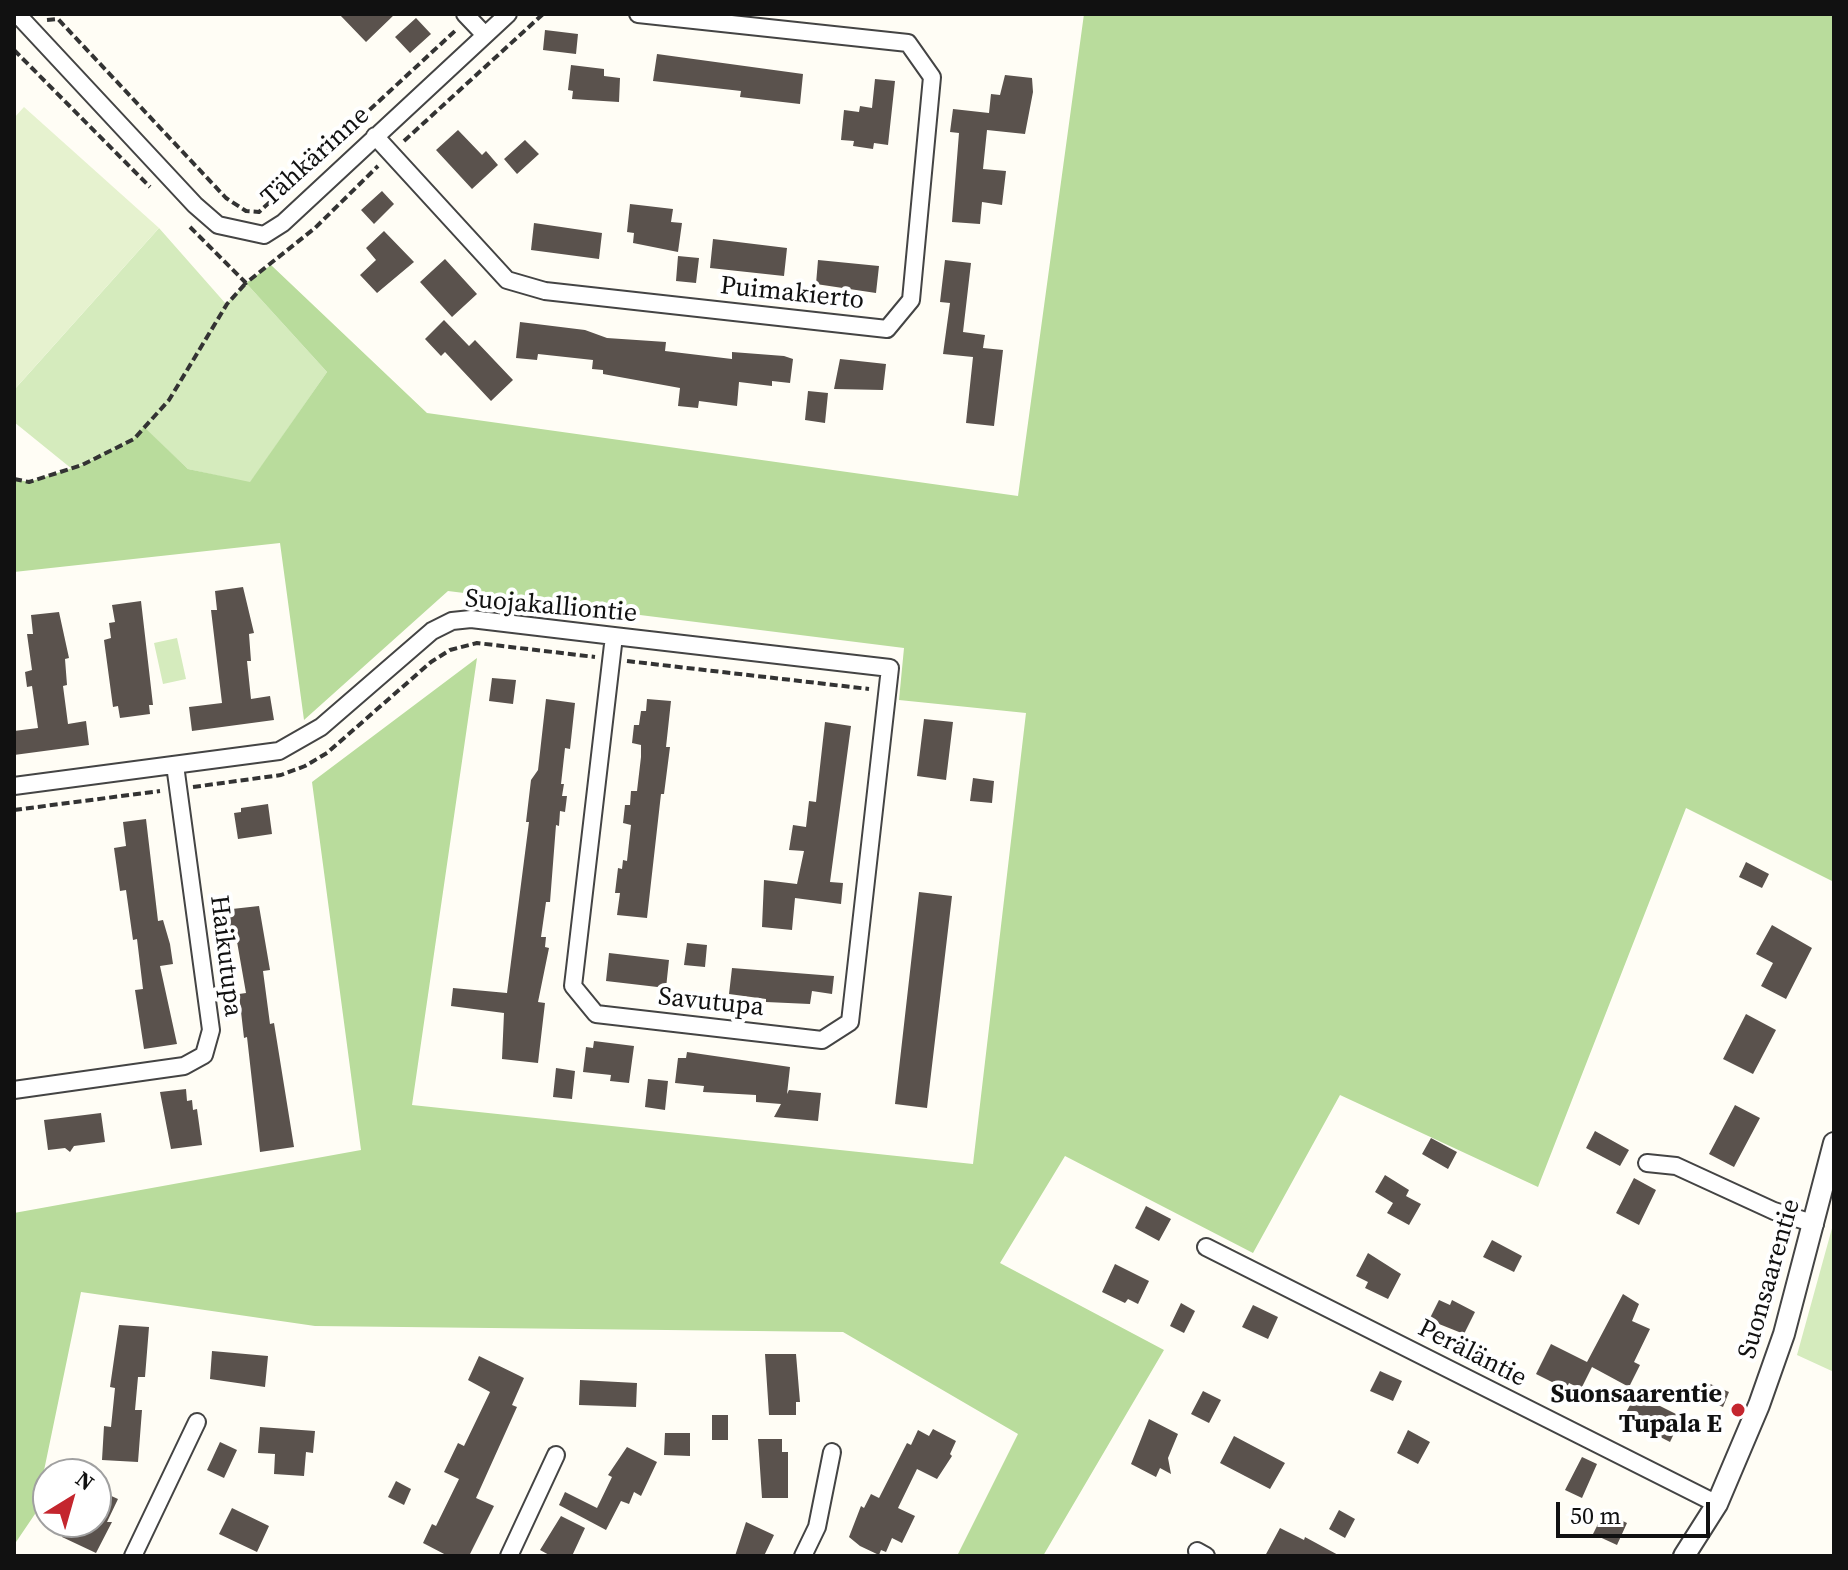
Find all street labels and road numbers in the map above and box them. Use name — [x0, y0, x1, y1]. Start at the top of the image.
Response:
street label: Tähkärinne — [256, 100, 376, 214]
street label: Puimakierto — [719, 271, 865, 317]
street label: Suojakalliontie — [464, 584, 638, 630]
street label: Haikutupa — [202, 894, 248, 1018]
street label: Savutupa — [657, 982, 765, 1024]
street label: Suonsaarentie — [1732, 1196, 1808, 1362]
street label: Peräläntie — [1412, 1313, 1532, 1395]

